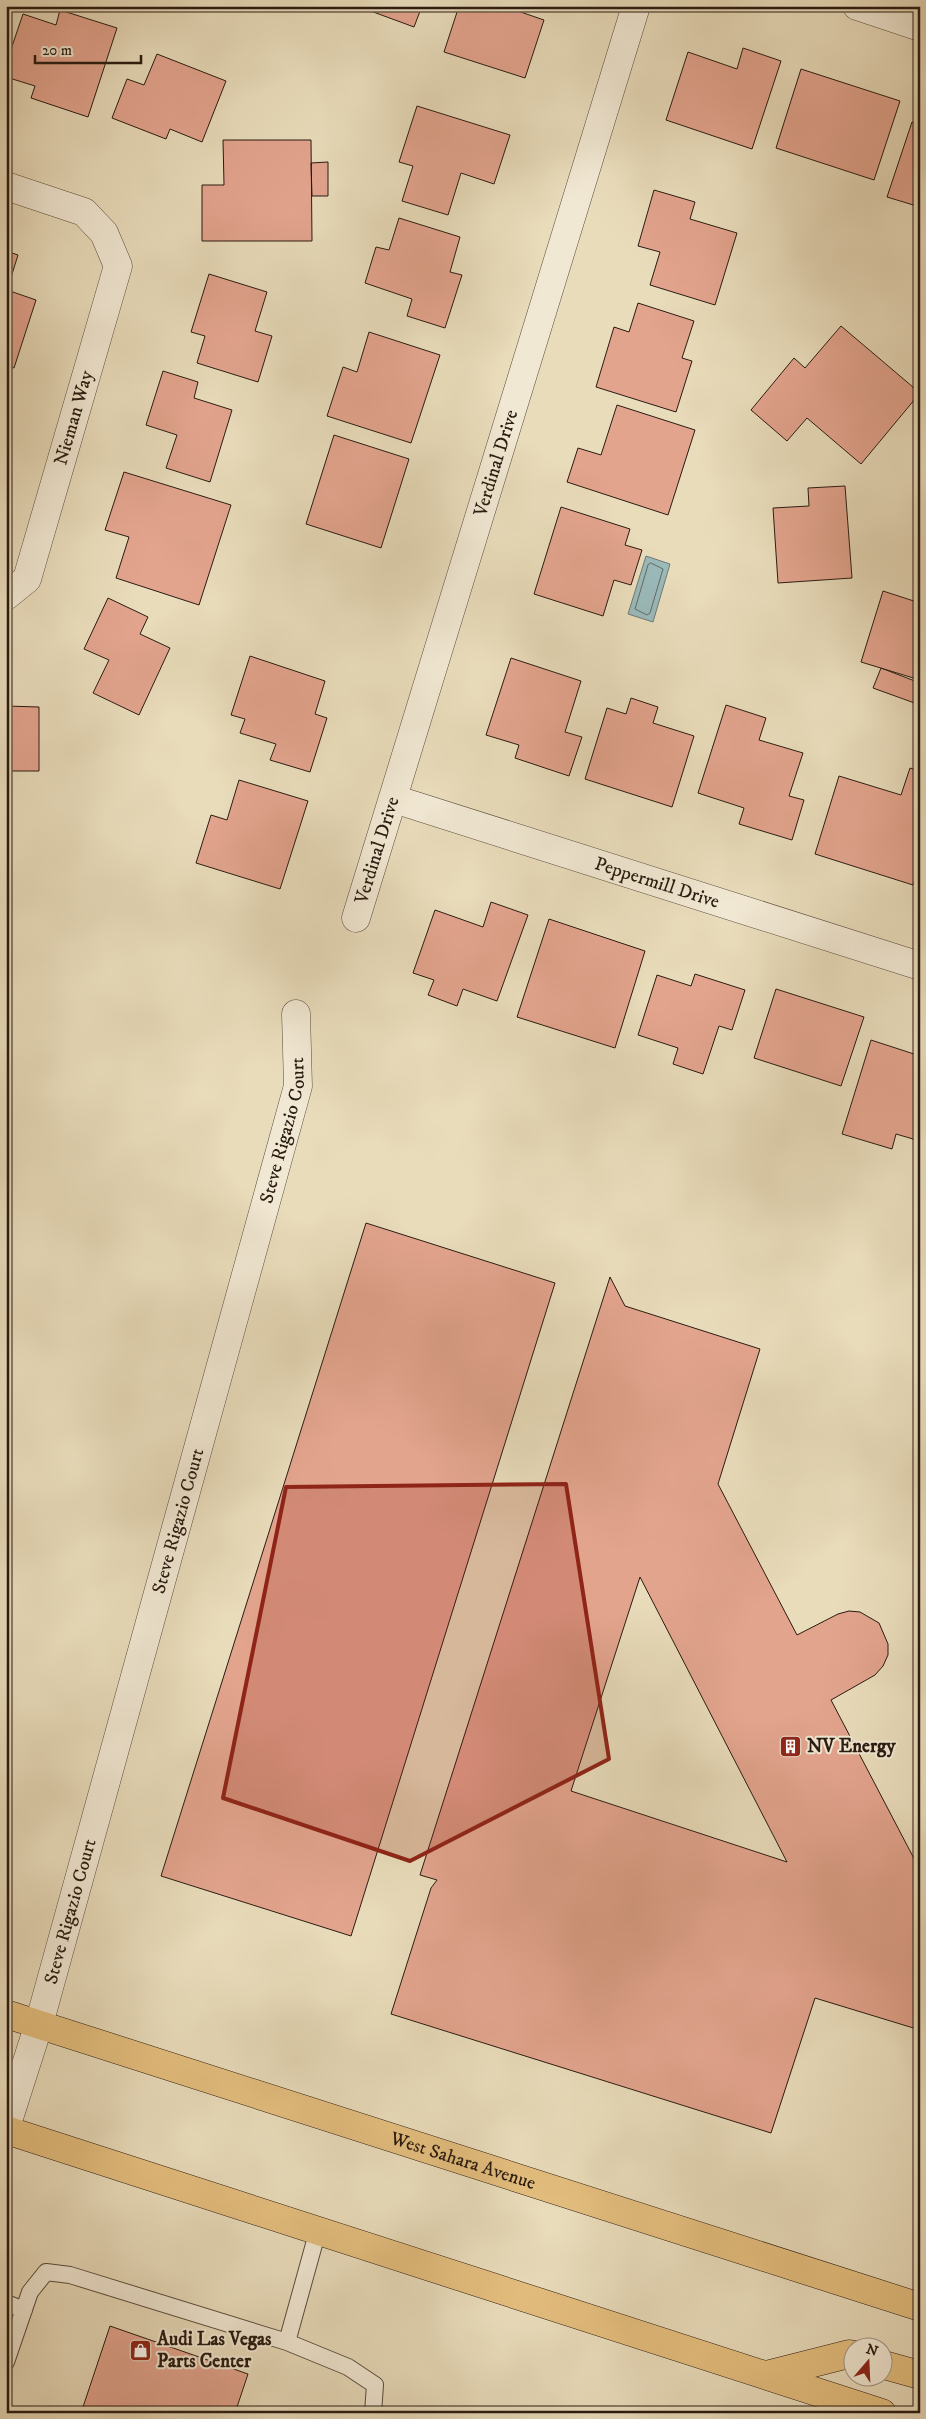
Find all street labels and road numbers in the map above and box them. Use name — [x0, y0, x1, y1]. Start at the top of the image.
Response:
street label: Nieman Way — [50, 367, 99, 468]
street label: Verdinal Drive — [468, 407, 523, 520]
street label: Verdinal Drive — [349, 794, 404, 907]
street label: Peppermill Drive — [592, 852, 722, 913]
street label: Steve Rigazio Court — [255, 1057, 310, 1206]
street label: Steve Rigazio Court — [147, 1446, 209, 1596]
street label: Steve Rigazio Court — [39, 1836, 101, 1987]
street label: West Sahara Avenue — [387, 2126, 539, 2195]

